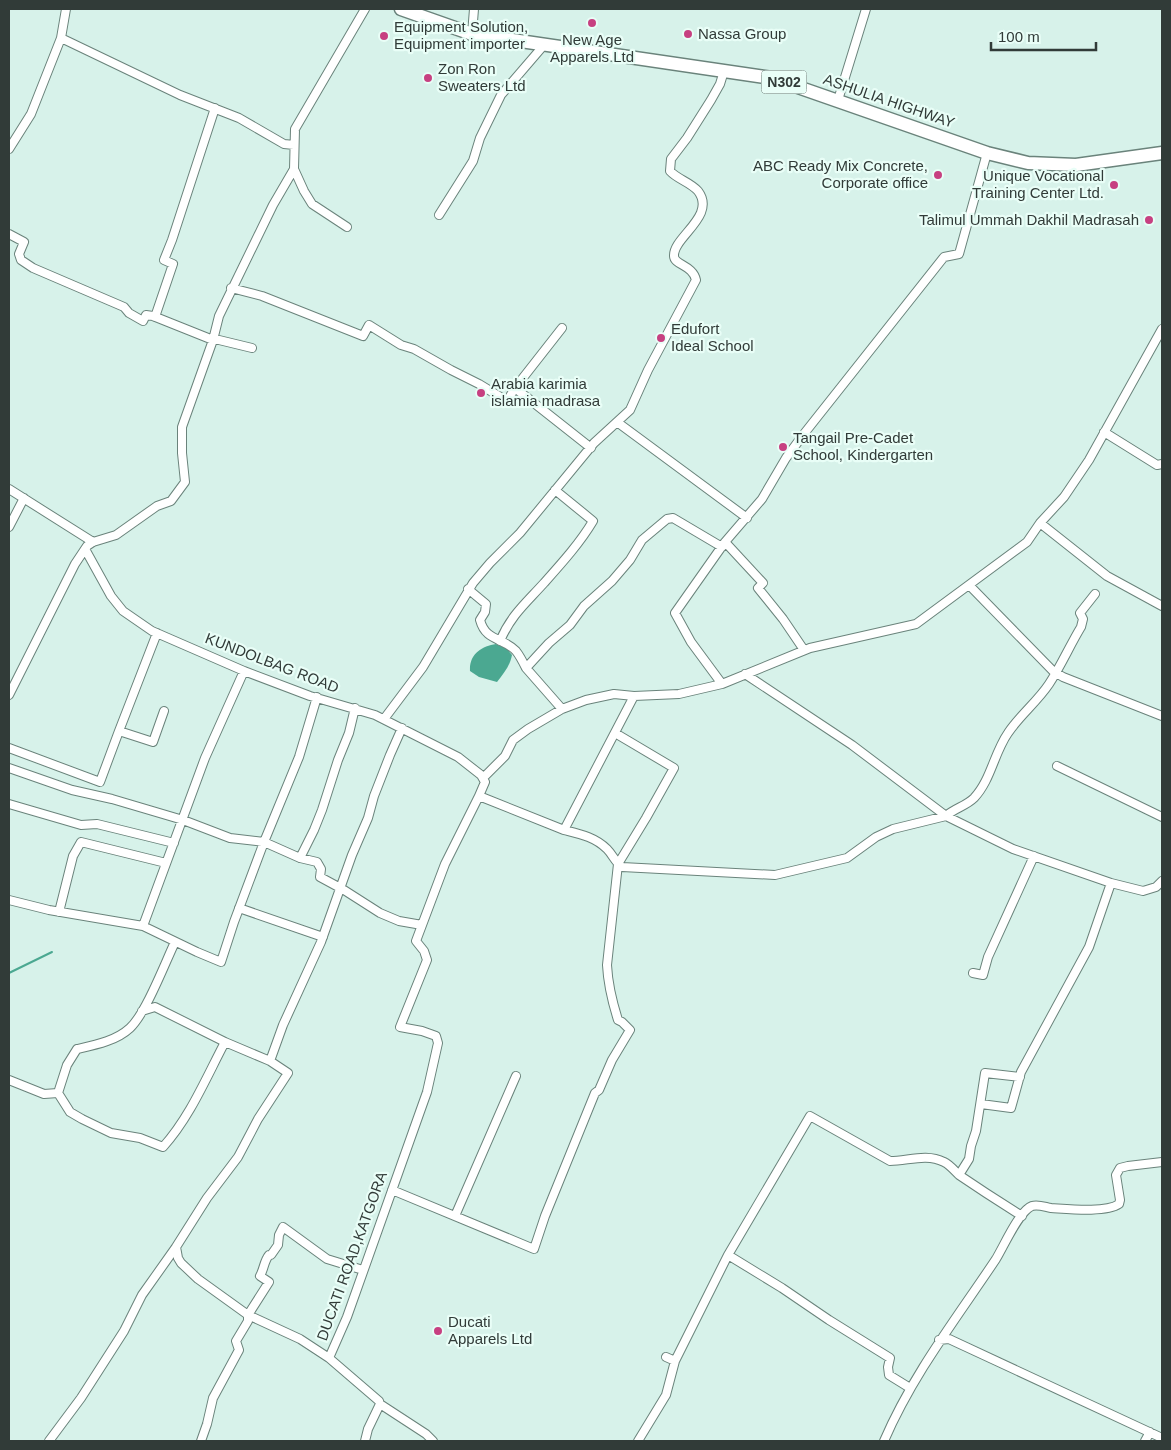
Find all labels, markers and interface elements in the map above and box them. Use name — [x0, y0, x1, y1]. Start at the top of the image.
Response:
marker: New Age Apparels Ltd — [586, 17, 598, 29]
place label: Equipment Solution, Equipment importer — [394, 18, 528, 52]
scale bar — [991, 20, 1096, 52]
place label: Nassa Group — [698, 25, 786, 42]
marker: Nassa Group — [682, 28, 694, 40]
text: 100 m — [998, 28, 1040, 45]
marker: Equipment Solution, Equipment importer — [378, 30, 390, 42]
place label: New Age Apparels Ltd — [550, 31, 634, 65]
place label: Zon Ron Sweaters Ltd — [438, 60, 526, 94]
road number: N302 — [762, 70, 806, 94]
street label: ASHULIA HIGHWAY — [821, 70, 957, 131]
marker: Zon Ron Sweaters Ltd — [422, 72, 434, 84]
place label: ABC Ready Mix Concrete, Corporate office — [753, 157, 928, 191]
place label: Unique Vocational Training Center Ltd. — [972, 167, 1104, 201]
marker: ABC Ready Mix Concrete, Corporate office — [932, 169, 944, 181]
marker: Unique Vocational Training Center Ltd. — [1108, 179, 1120, 191]
place label: Talimul Ummah Dakhil Madrasah — [919, 211, 1139, 228]
marker: Talimul Ummah Dakhil Madrasah — [1143, 214, 1155, 226]
place label: Edufort Ideal School — [671, 320, 754, 354]
marker: Edufort Ideal School — [655, 332, 667, 344]
place label: Arabia karimia islamia madrasa — [491, 375, 601, 409]
marker: Arabia karimia islamia madrasa — [475, 387, 487, 399]
place label: Tangail Pre-Cadet School, Kindergarten — [793, 429, 933, 463]
marker: Tangail Pre-Cadet School, Kindergarten — [777, 441, 789, 453]
street label: KUNDOLBAG ROAD — [203, 629, 342, 696]
street label: DUCATI ROAD,KATGORA — [313, 1169, 390, 1343]
place label: Ducati Apparels Ltd — [448, 1313, 532, 1347]
marker: Ducati Apparels Ltd — [432, 1325, 444, 1337]

